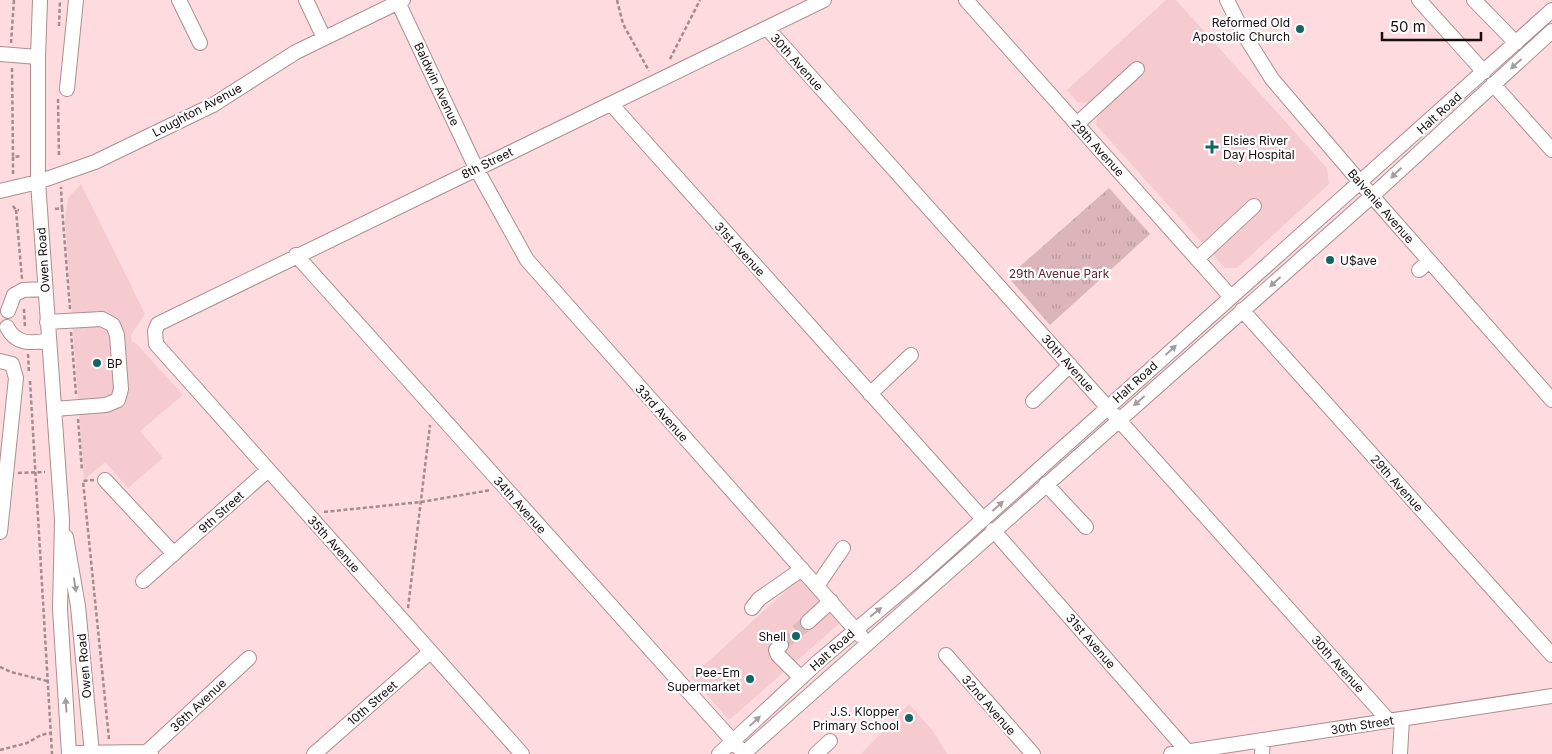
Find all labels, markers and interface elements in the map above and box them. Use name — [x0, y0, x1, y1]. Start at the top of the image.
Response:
scale bar — [1382, 10, 1481, 42]
place label: Reformed Old Apostolic Church — [1193, 15, 1290, 44]
text: 50 m — [1390, 17, 1426, 36]
marker: Reformed Old Apostolic Church — [1294, 23, 1306, 35]
street label: 30th Avenue — [767, 30, 827, 94]
street label: Baldwin Avenue — [411, 40, 463, 128]
one-way arrow — [1510, 58, 1522, 70]
street label: Loughton Avenue — [150, 80, 244, 140]
street label: Halt Road — [1414, 89, 1464, 137]
street label: 29th Avenue — [1069, 116, 1127, 180]
place label: Elsies River Day Hospital — [1223, 133, 1295, 162]
marker: Elsies River Day Hospital — [1205, 140, 1219, 154]
street label: 8th Street — [459, 144, 515, 182]
street label: Balvenie Avenue — [1345, 166, 1417, 246]
one-way arrow — [1390, 167, 1402, 179]
street label: 31st Avenue — [712, 219, 768, 279]
street label: Owen Road — [33, 227, 53, 293]
place label: U$ave — [1340, 253, 1377, 268]
marker: U$ave — [1324, 254, 1336, 266]
park label: 29th Avenue Park — [1009, 266, 1110, 281]
one-way arrow — [1269, 276, 1281, 288]
street label: 30th Avenue — [1038, 331, 1098, 395]
one-way arrow — [1165, 344, 1177, 356]
place label: BP — [107, 356, 123, 371]
marker: BP — [91, 357, 103, 369]
street label: Halt Road — [1110, 358, 1160, 406]
street label: 33rd Avenue — [632, 381, 692, 445]
one-way arrow — [1133, 395, 1146, 406]
street label: 29th Avenue — [1368, 451, 1426, 515]
street label: 34th Avenue — [490, 473, 550, 537]
street label: 9th Street — [195, 488, 247, 536]
one-way arrow — [992, 500, 1005, 511]
street label: 35th Avenue — [305, 513, 363, 575]
one-way arrow — [71, 577, 79, 593]
one-way arrow — [869, 607, 882, 618]
street label: 31st Avenue — [1063, 610, 1119, 672]
street label: Halt Road — [807, 626, 857, 674]
place label: Shell — [758, 629, 786, 644]
marker: Shell — [790, 630, 802, 642]
street label: 30th Avenue — [1308, 632, 1368, 696]
street label: Owen Road — [74, 633, 94, 699]
place label: Pee-Em Supermarket — [667, 665, 740, 694]
street label: 32nd Avenue — [959, 672, 1019, 738]
marker: Pee-Em Supermarket — [744, 673, 756, 685]
street label: 36th Avenue — [167, 675, 229, 735]
street label: 10th Street — [344, 677, 400, 729]
one-way arrow — [62, 697, 70, 713]
place label: J.S. Klopper Primary School — [813, 704, 899, 733]
marker: J.S. Klopper Primary School — [903, 712, 915, 724]
street label: 30th Street — [1330, 713, 1395, 737]
one-way arrow — [749, 715, 761, 727]

